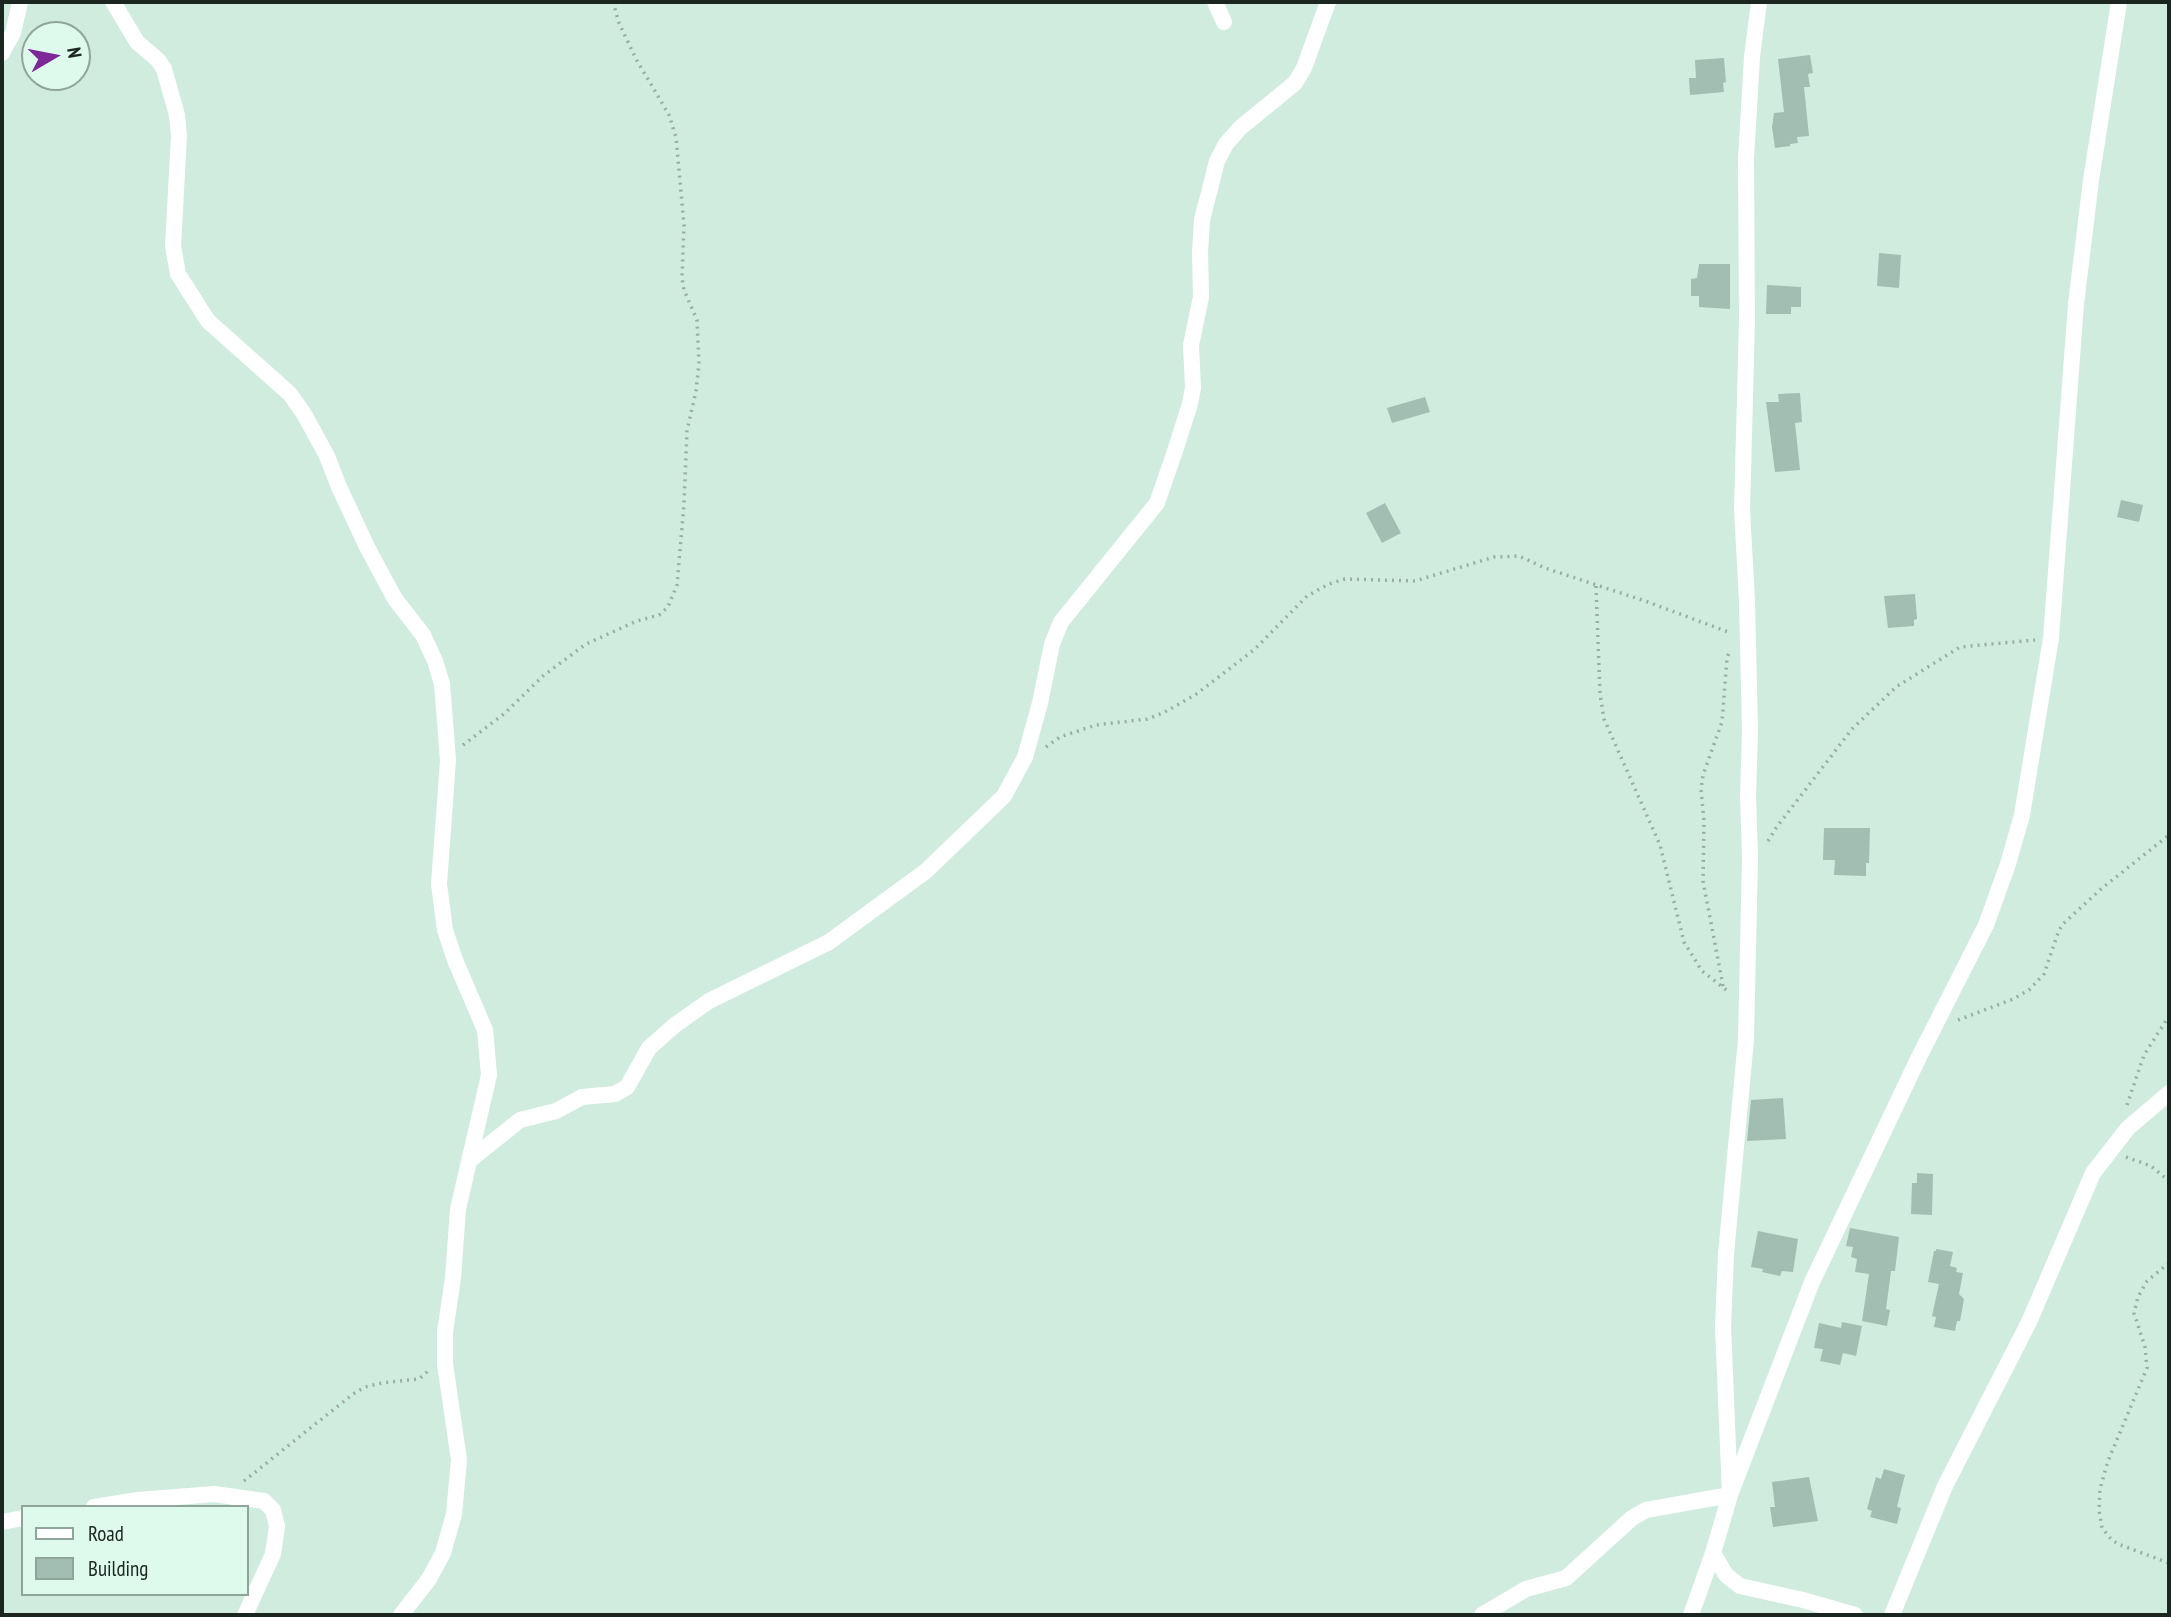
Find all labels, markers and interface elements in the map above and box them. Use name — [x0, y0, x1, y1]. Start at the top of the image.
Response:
north arrow — [21, 21, 91, 91]
text: N — [62, 46, 87, 60]
legend — [21, 1505, 248, 1596]
text: Road — [88, 1520, 124, 1547]
text: Building — [88, 1555, 148, 1582]

